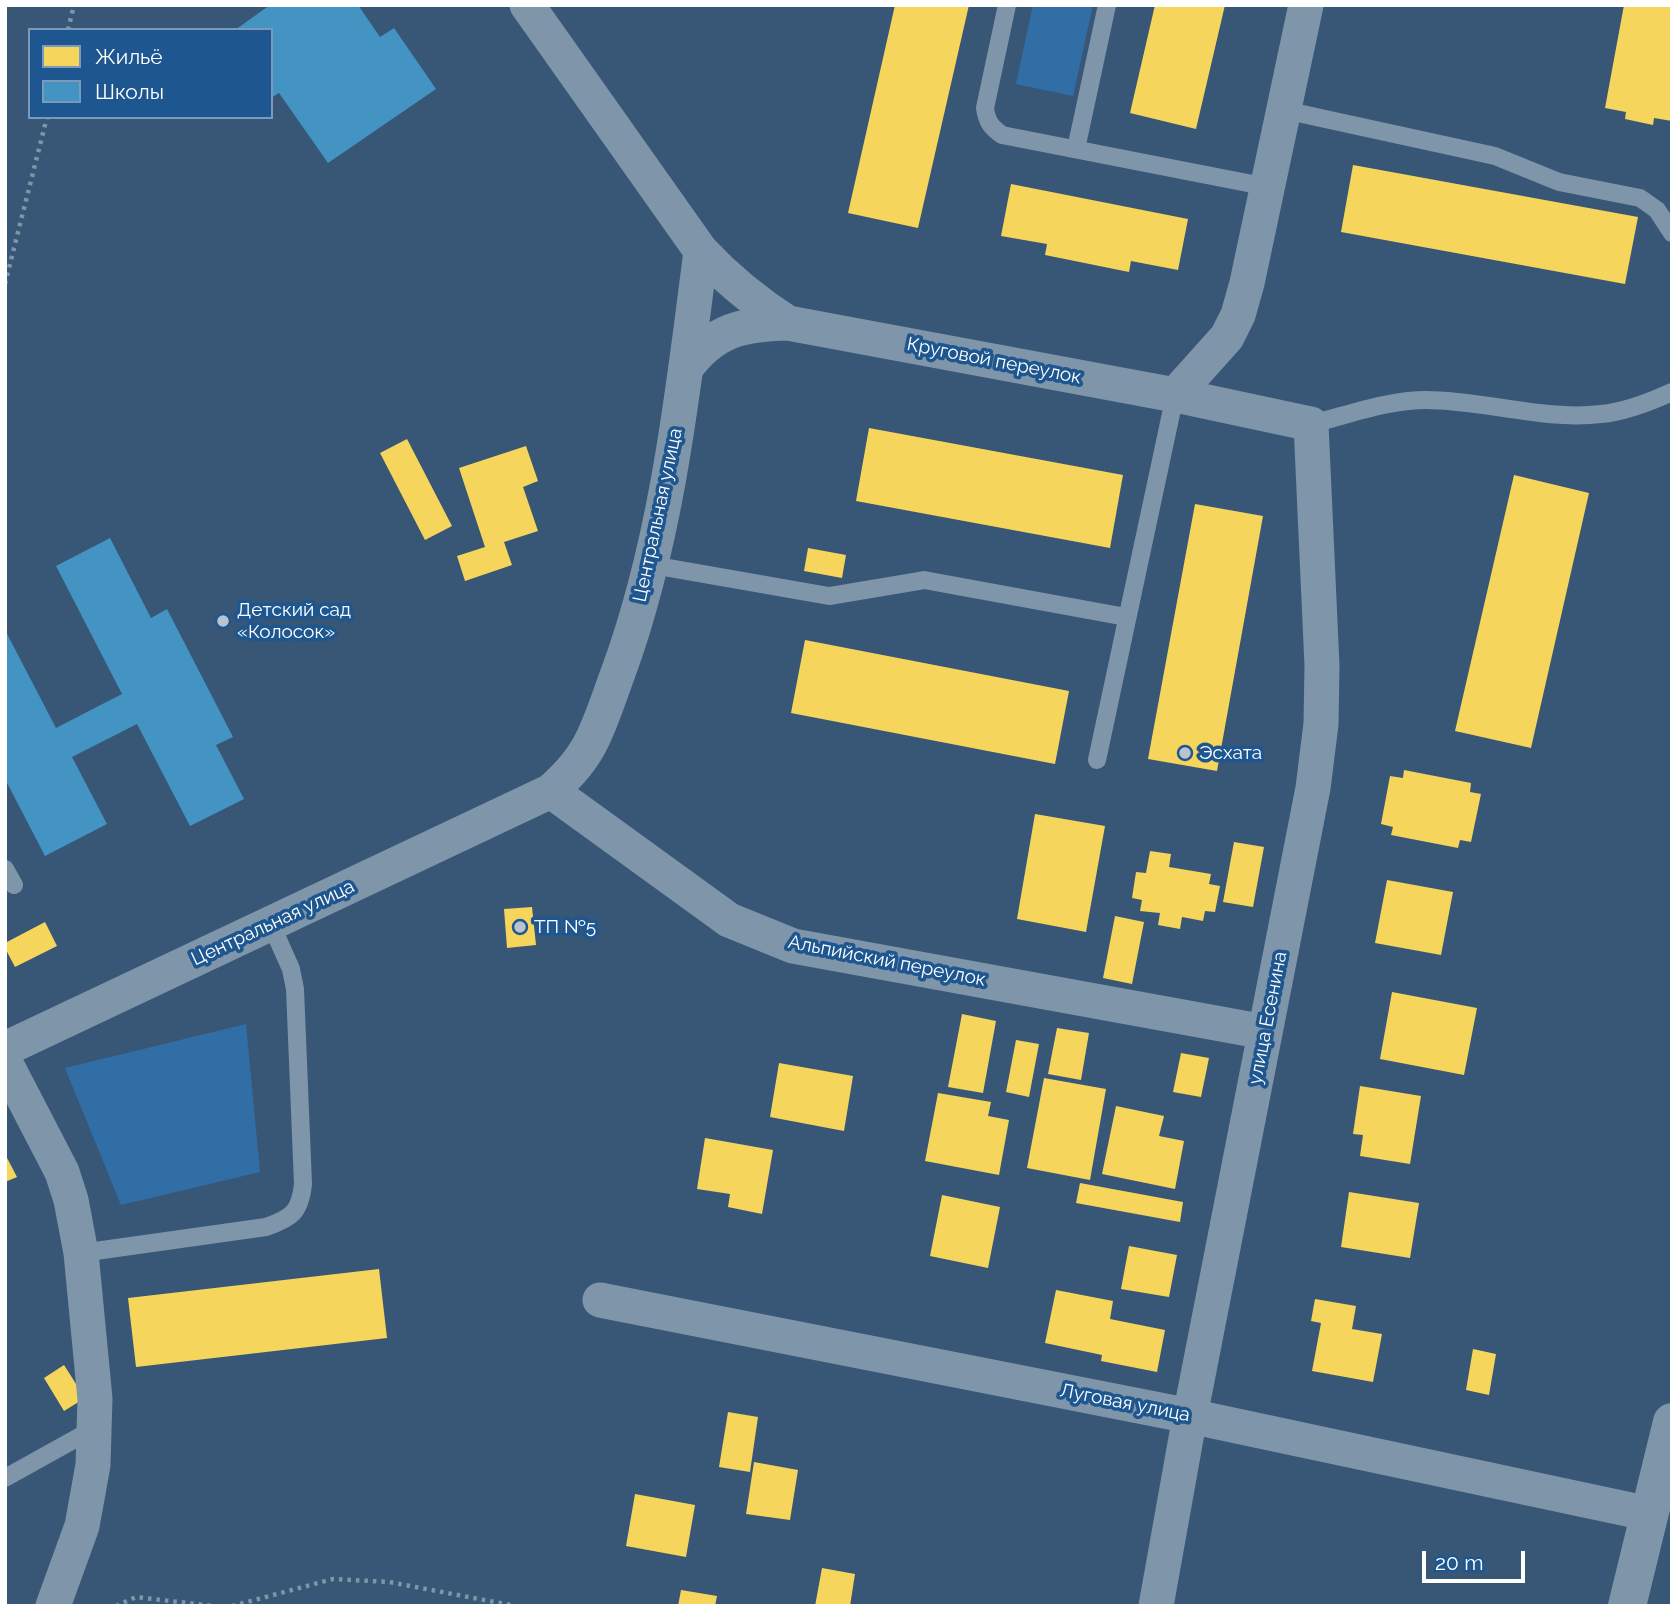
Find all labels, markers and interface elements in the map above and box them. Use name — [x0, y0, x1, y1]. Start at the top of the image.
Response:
legend — [28, 28, 273, 119]
text: Жильё — [95, 44, 163, 69]
text: Школы — [95, 79, 164, 104]
street label: Круговой переулок — [905, 333, 1083, 389]
street label: Центральная улица — [628, 426, 688, 604]
place label: Детский сад «Колосок» — [237, 599, 351, 643]
marker: Детский сад «Колосок» — [215, 613, 231, 629]
place label: Эсхата — [1199, 742, 1262, 764]
marker: Эсхата — [1177, 745, 1193, 761]
street label: Центральная улица — [188, 875, 358, 971]
place label: ТП №5 — [534, 916, 596, 938]
marker: ТП №5 — [512, 919, 528, 935]
street label: Альпийский переулок — [786, 931, 988, 991]
street label: улица Есенина — [1244, 949, 1292, 1087]
street label: Луговая улица — [1058, 1379, 1192, 1427]
scale bar — [1425, 1538, 1528, 1582]
text: 20 m — [1435, 1550, 1483, 1575]

